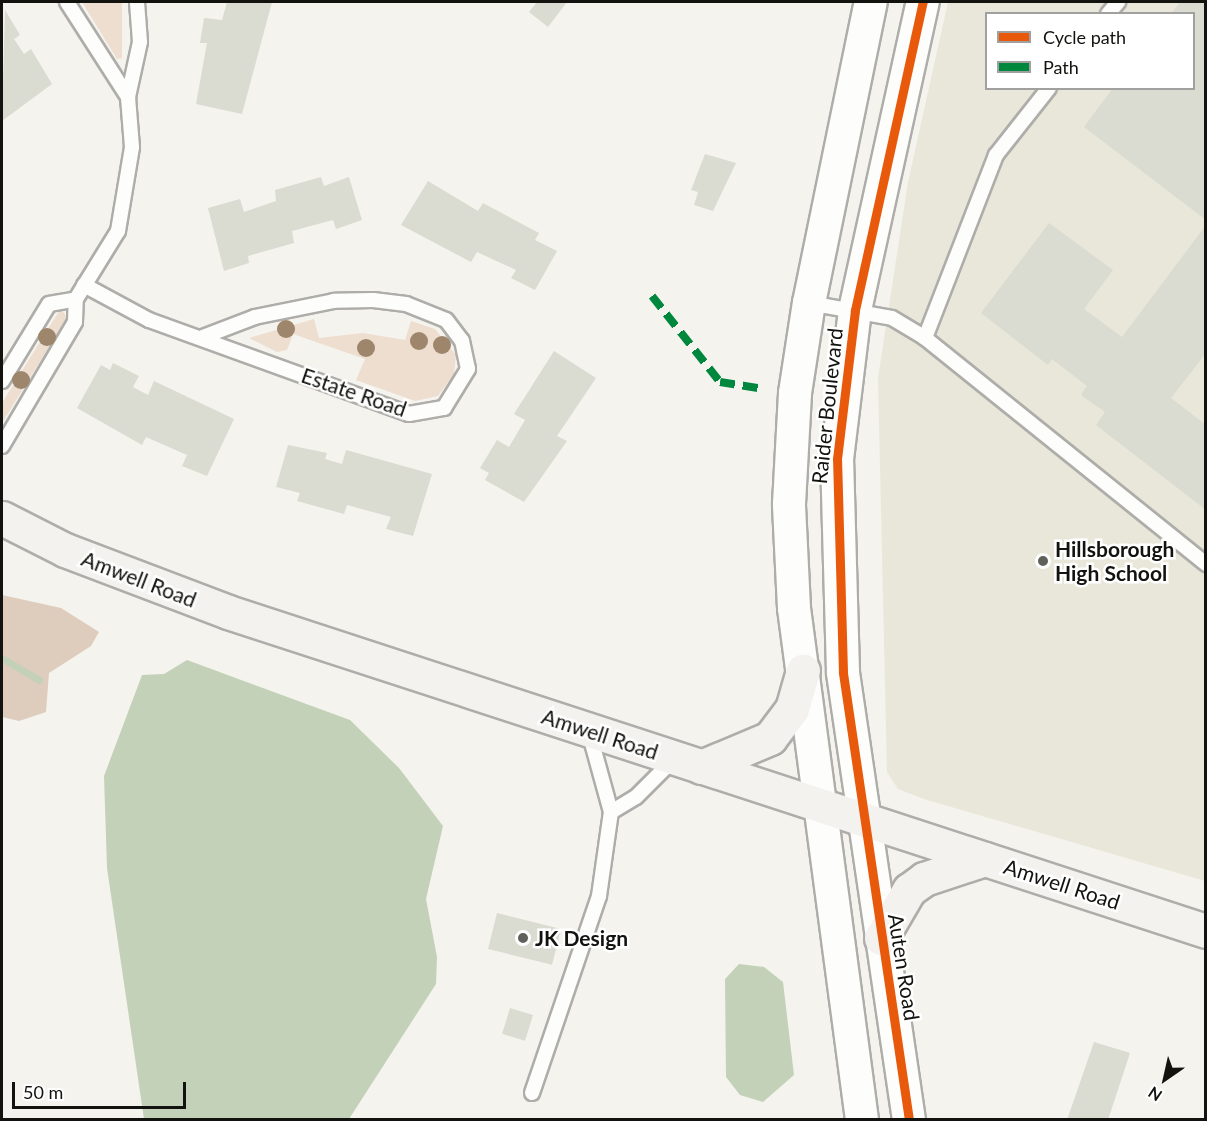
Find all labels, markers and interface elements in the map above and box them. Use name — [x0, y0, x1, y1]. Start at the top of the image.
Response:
legend — [985, 12, 1195, 90]
text: Cycle path — [1043, 26, 1126, 48]
text: Path — [1043, 56, 1079, 78]
street label: Raider Boulevard — [806, 327, 848, 485]
street label: Estate Road — [298, 362, 410, 422]
place label: Hillsborough High School — [1055, 536, 1174, 586]
street label: Amwell Road — [78, 546, 200, 612]
marker: Hillsborough High School — [1036, 554, 1050, 568]
street label: Amwell Road — [539, 703, 661, 765]
street label: Amwell Road — [1001, 853, 1123, 915]
street label: Auten Road — [883, 912, 925, 1022]
place label: JK Design — [535, 925, 628, 951]
marker: JK Design — [516, 931, 530, 945]
north arrow — [1135, 1049, 1195, 1109]
scale bar — [15, 1070, 189, 1108]
text: 50 m — [23, 1081, 63, 1103]
text: N — [1144, 1083, 1165, 1106]

